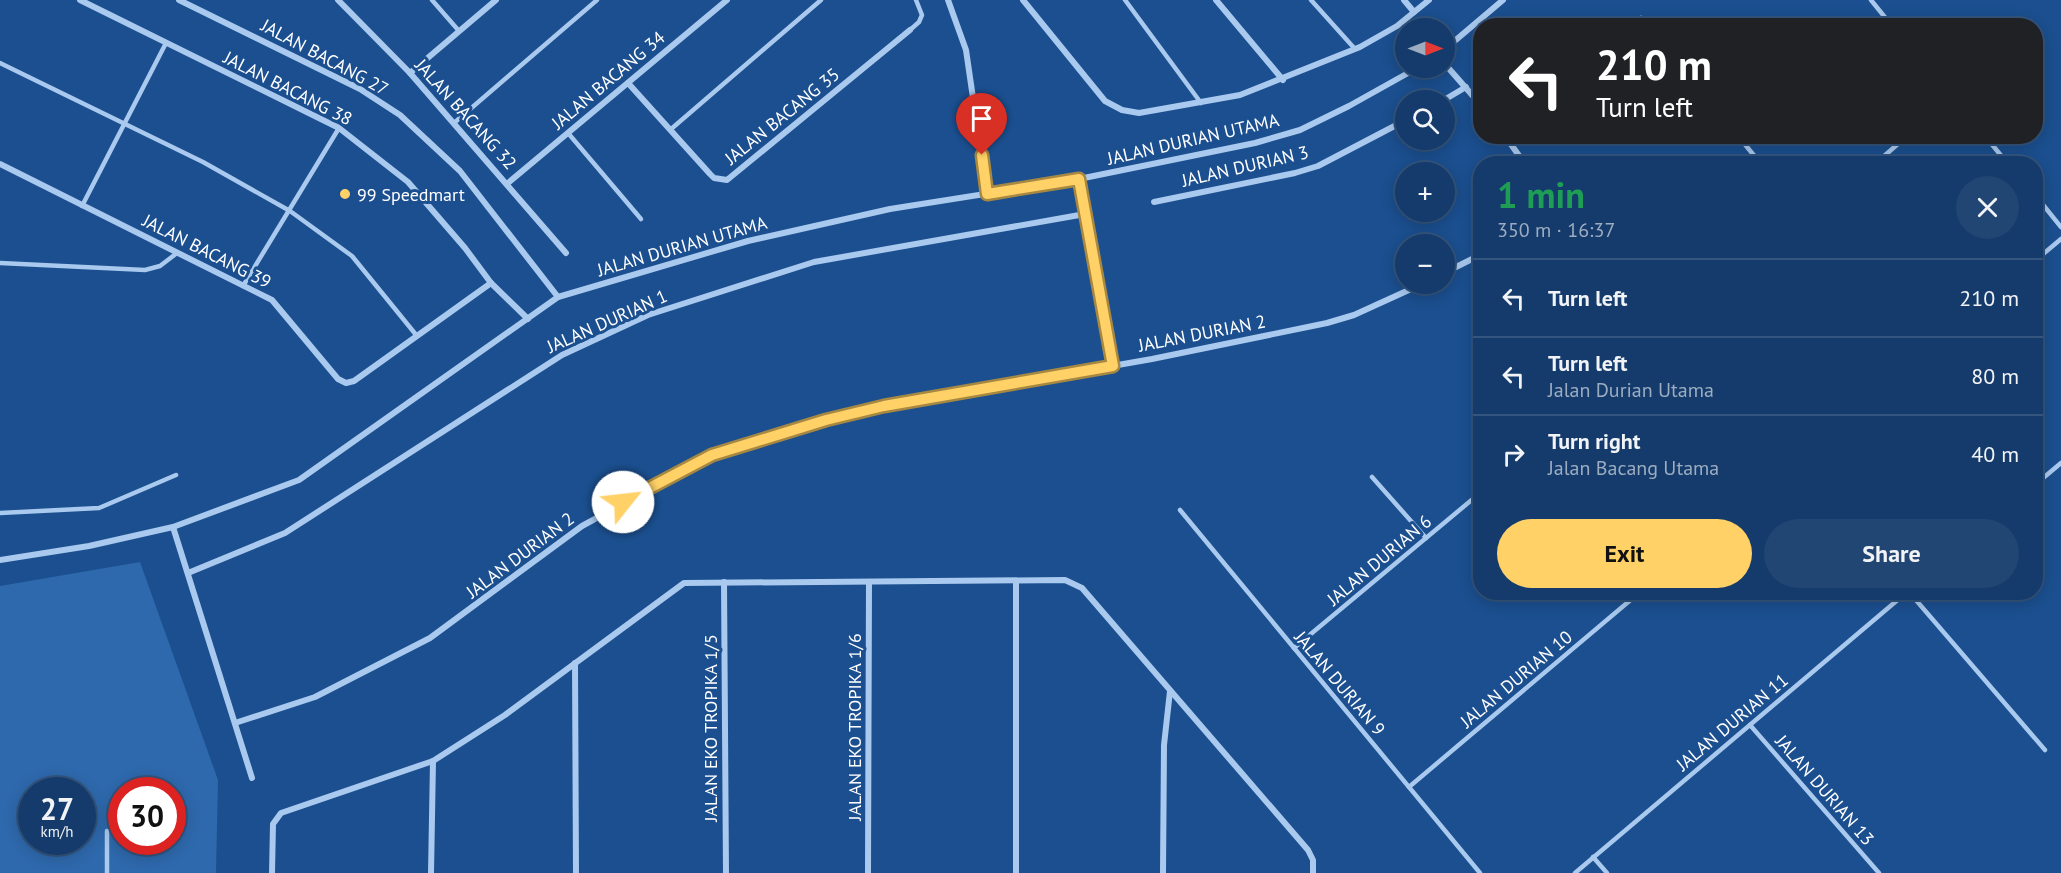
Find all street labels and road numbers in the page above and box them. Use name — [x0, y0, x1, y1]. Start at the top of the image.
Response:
street label: JALAN BACANG 27 — [256, 13, 393, 100]
street label: JALAN BACANG 34 — [546, 26, 670, 135]
street label: JALAN BACANG 38 — [219, 45, 356, 130]
street label: JALAN BACANG 32 — [410, 53, 522, 174]
street label: JALAN BACANG 35 — [719, 63, 844, 170]
street label: JALAN DURIAN UTAMA — [1104, 108, 1281, 170]
street label: JALAN DURIAN 3 — [1178, 140, 1311, 192]
street label: JALAN BACANG 39 — [138, 208, 275, 293]
street label: JALAN DURIAN UTAMA — [594, 211, 770, 281]
street label: JALAN DURIAN 1 — [542, 284, 671, 358]
street label: JALAN DURIAN 2 — [1135, 309, 1268, 357]
street label: JALAN DURIAN 2 — [461, 507, 579, 604]
street label: JALAN DURIAN 6 — [1321, 510, 1436, 611]
street label: JALAN DURIAN 9 — [1289, 625, 1390, 740]
street label: JALAN DURIAN 10 — [1455, 625, 1577, 733]
street label: JALAN EKO TROPIKA 1/6 — [843, 633, 866, 822]
street label: JALAN EKO TROPIKA 1/5 — [699, 634, 722, 823]
street label: JALAN DURIAN 11 — [1671, 668, 1793, 776]
street label: JALAN DURIAN 13 — [1770, 729, 1879, 850]

